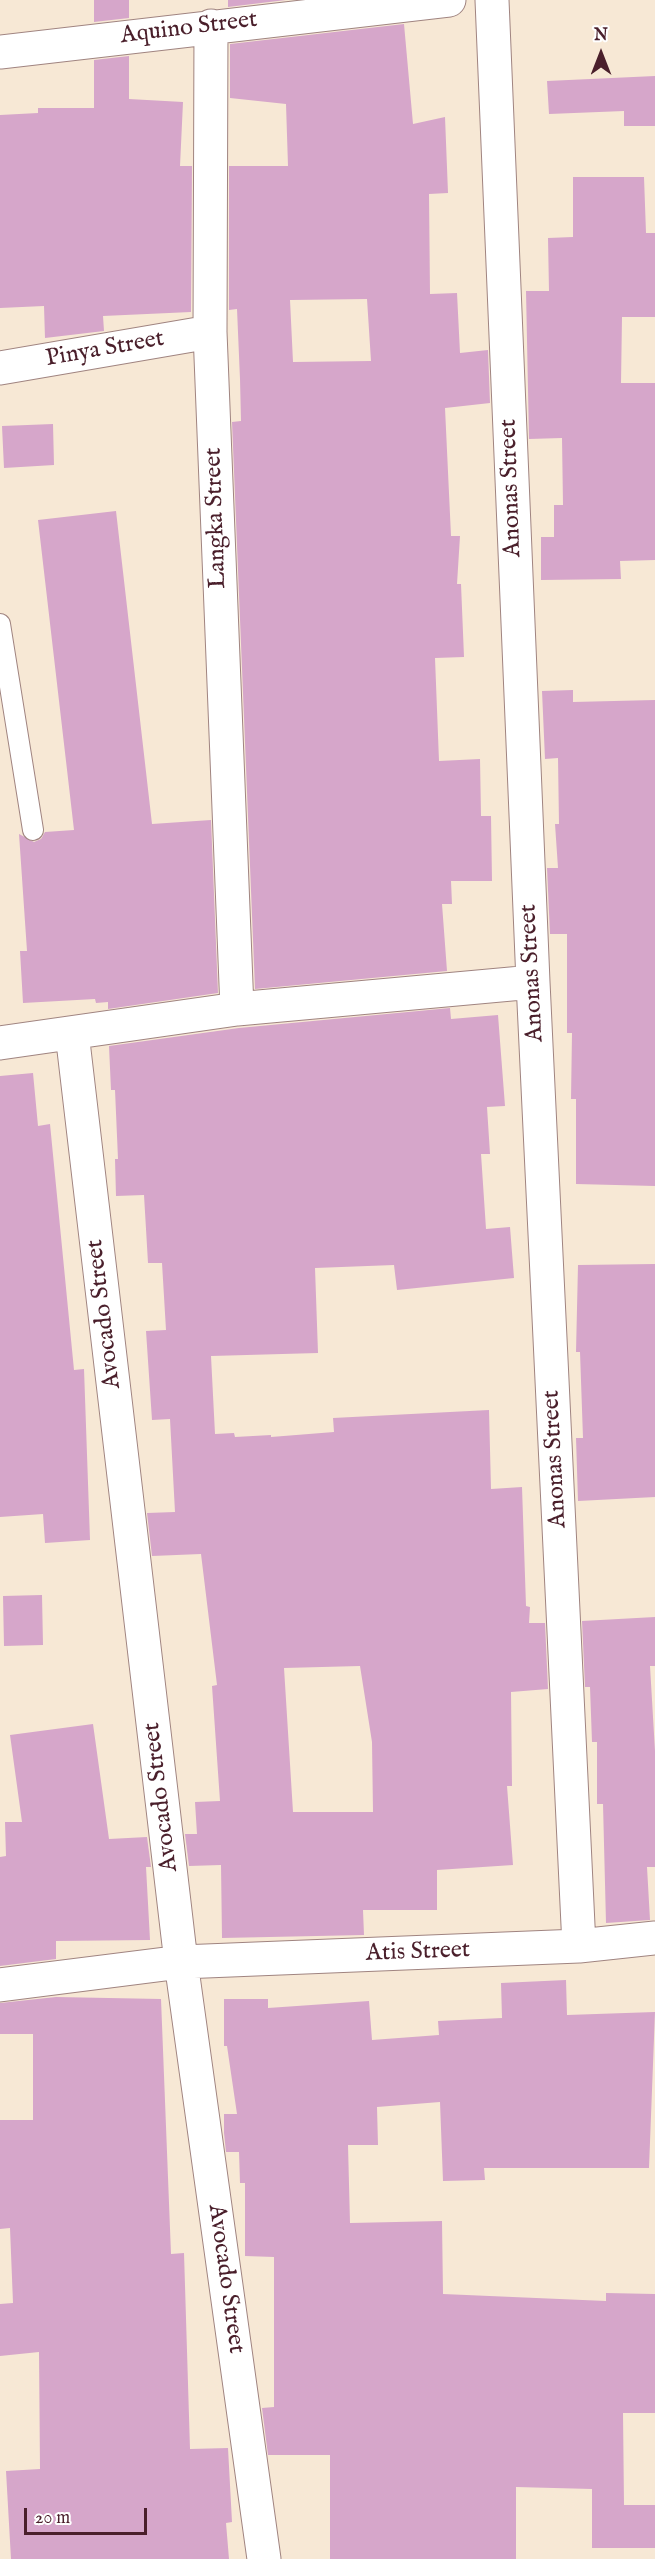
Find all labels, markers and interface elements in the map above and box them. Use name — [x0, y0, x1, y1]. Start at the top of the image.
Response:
street label: Aquino Street — [119, 6, 259, 52]
north arrow — [571, 24, 631, 84]
text: N — [594, 26, 608, 46]
street label: Pinya Street — [44, 325, 166, 375]
street label: Anonas Street — [495, 418, 529, 558]
street label: Langka Street — [200, 447, 234, 589]
street label: Anonas Street — [515, 903, 551, 1043]
street label: Avocado Street — [82, 1238, 128, 1390]
street label: Anonas Street — [538, 1389, 574, 1529]
street label: Avocado Street — [139, 1721, 185, 1873]
street label: Atis Street — [365, 1937, 471, 1969]
street label: Avocado Street — [200, 2203, 250, 2355]
scale bar — [27, 2496, 150, 2534]
text: 20 m — [35, 2507, 70, 2530]

